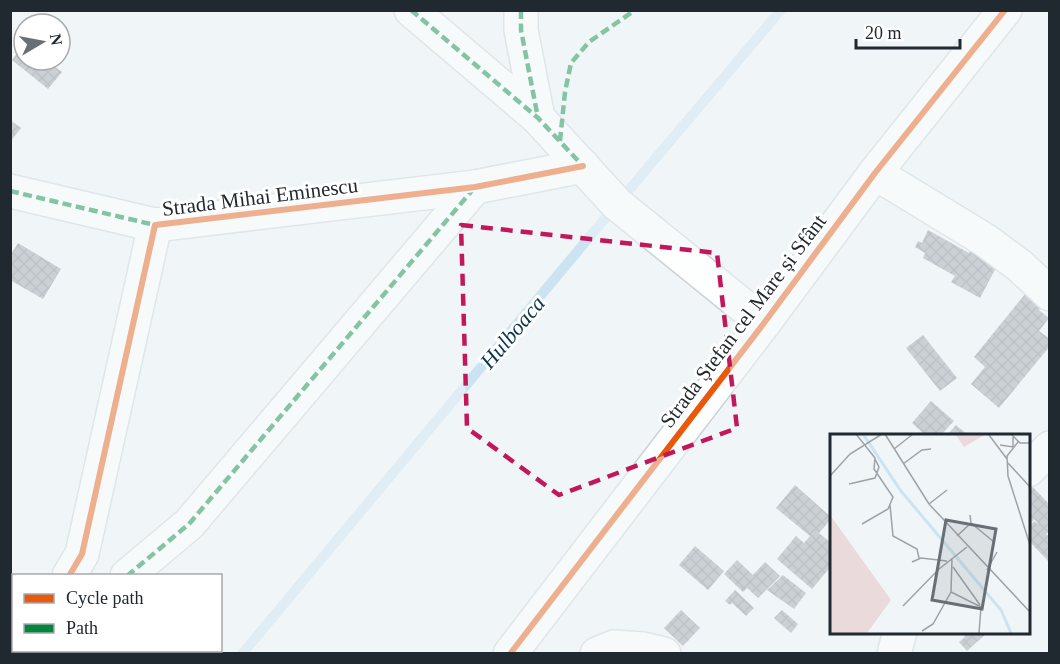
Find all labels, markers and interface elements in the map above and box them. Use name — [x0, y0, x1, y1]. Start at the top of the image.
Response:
north arrow — [12, 12, 72, 72]
scale bar — [856, 12, 960, 50]
text: 20 m — [865, 23, 902, 43]
text: N — [47, 32, 66, 47]
street label: Strada Mihai Eminescu — [161, 173, 360, 221]
street label: Strada Ștefan cel Mare și Sfânt — [655, 210, 831, 432]
water label: Hulboaca — [474, 291, 550, 374]
inset map — [830, 434, 1030, 634]
legend — [12, 574, 222, 652]
text: Cycle path — [66, 588, 143, 608]
text: Path — [66, 618, 98, 638]

